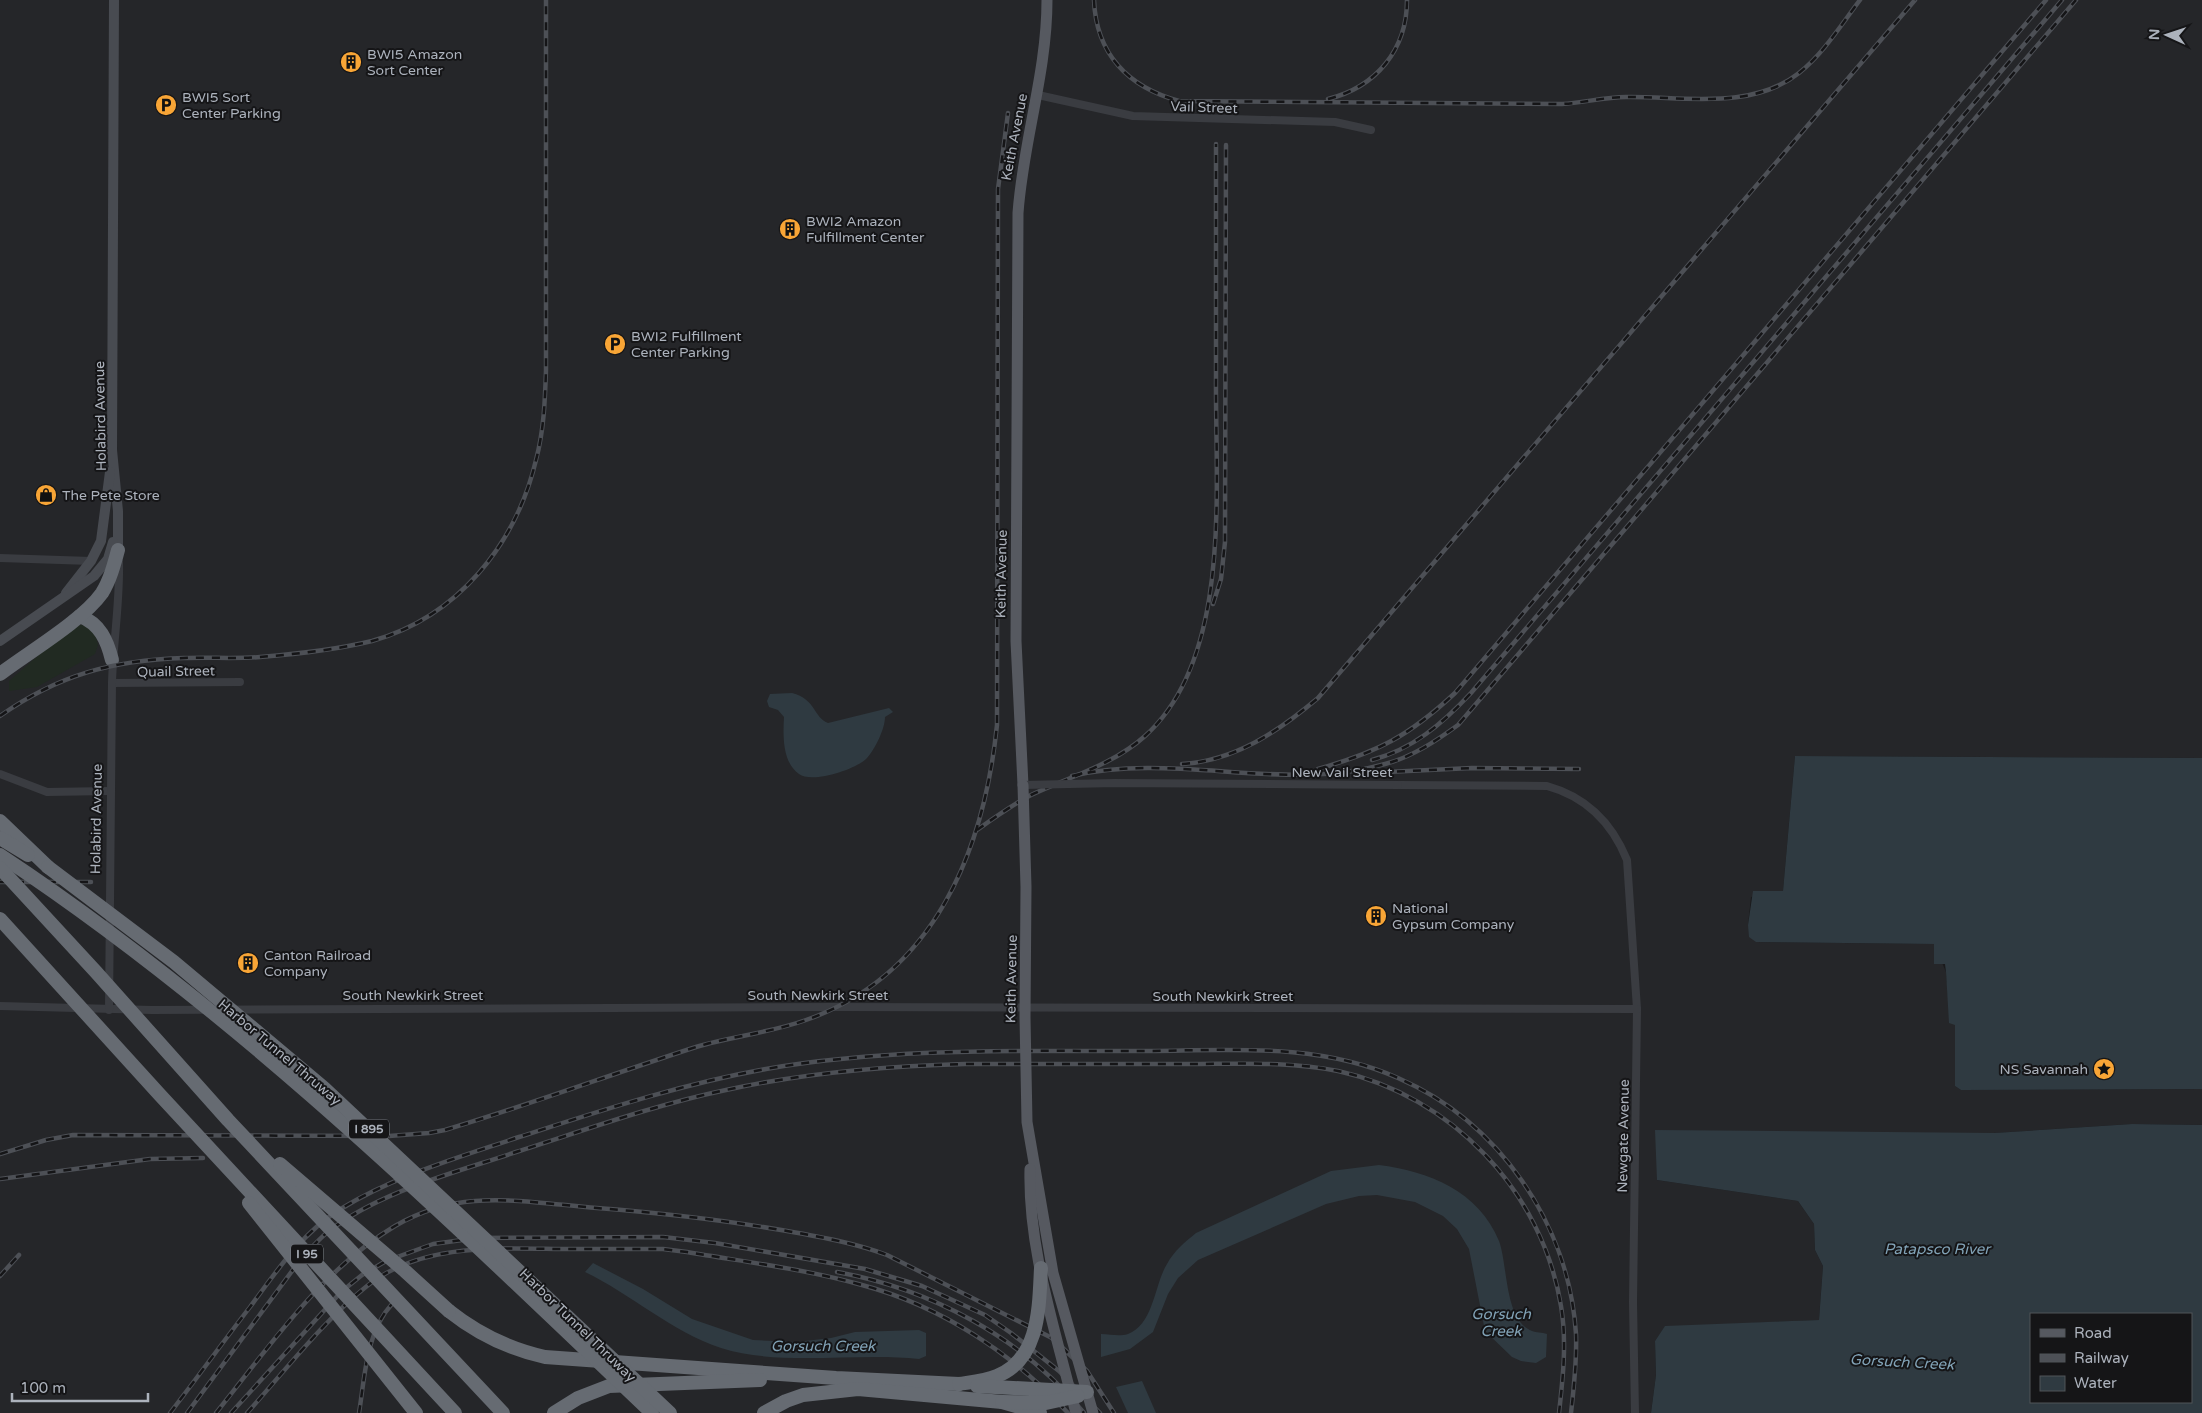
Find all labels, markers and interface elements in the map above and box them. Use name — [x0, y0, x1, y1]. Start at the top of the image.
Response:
north arrow — [2142, 10, 2192, 60]
text: N — [2146, 28, 2163, 40]
place label: BWI5 Amazon Sort Center — [367, 46, 462, 79]
building icon: BWI5 Amazon Sort Center — [339, 50, 363, 74]
place label: BWI5 Sort Center Parking — [182, 89, 281, 122]
street label: Keith Avenue — [998, 92, 1031, 182]
parking icon: BWI5 Sort Center Parking — [154, 93, 178, 117]
street label: Vail Street — [1170, 98, 1239, 117]
place label: BWI2 Amazon Fulfillment Center — [806, 213, 925, 246]
building icon: BWI2 Amazon Fulfillment Center — [778, 217, 802, 241]
place label: BWI2 Fulfillment Center Parking — [631, 328, 742, 361]
parking icon: BWI2 Fulfillment Center Parking — [603, 332, 627, 356]
street label: Holabird Avenue — [91, 361, 110, 471]
shop icon: The Pete Store — [34, 483, 58, 507]
place label: The Pete Store — [62, 487, 160, 504]
street label: Keith Avenue — [992, 530, 1011, 618]
street label: Quail Street — [137, 662, 216, 681]
street label: Holabird Avenue — [87, 764, 106, 874]
street label: New Vail Street — [1291, 764, 1393, 781]
place label: National Gypsum Company — [1392, 900, 1515, 933]
building icon: National Gypsum Company — [1364, 904, 1388, 928]
street label: Keith Avenue — [1002, 935, 1021, 1023]
place label: Canton Railroad Company — [264, 947, 371, 980]
building icon: Canton Railroad Company — [236, 951, 260, 975]
street label: South Newkirk Street — [343, 987, 484, 1004]
street label: South Newkirk Street — [748, 987, 889, 1004]
street label: South Newkirk Street — [1153, 988, 1294, 1005]
street label: Harbor Tunnel Thruway — [215, 996, 345, 1109]
place icon: NS Savannah — [2092, 1057, 2116, 1081]
place label: NS Savannah — [1999, 1061, 2088, 1078]
street label: Newgate Avenue — [1614, 1079, 1633, 1193]
road number: I 895 — [349, 1120, 389, 1138]
water label: Patapsco River — [1884, 1240, 1992, 1258]
road number: I 95 — [291, 1244, 323, 1264]
street label: Harbor Tunnel Thruway — [516, 1265, 640, 1386]
water label: Gorsuch Creek — [1471, 1305, 1532, 1340]
legend — [2030, 1313, 2192, 1403]
text: Road — [2074, 1324, 2112, 1342]
water label: Gorsuch Creek — [771, 1337, 877, 1355]
text: Railway — [2074, 1349, 2129, 1367]
water label: Gorsuch Creek — [1849, 1350, 1957, 1374]
scale bar — [12, 1370, 149, 1402]
text: Water — [2074, 1374, 2117, 1392]
text: 100 m — [20, 1379, 66, 1397]

